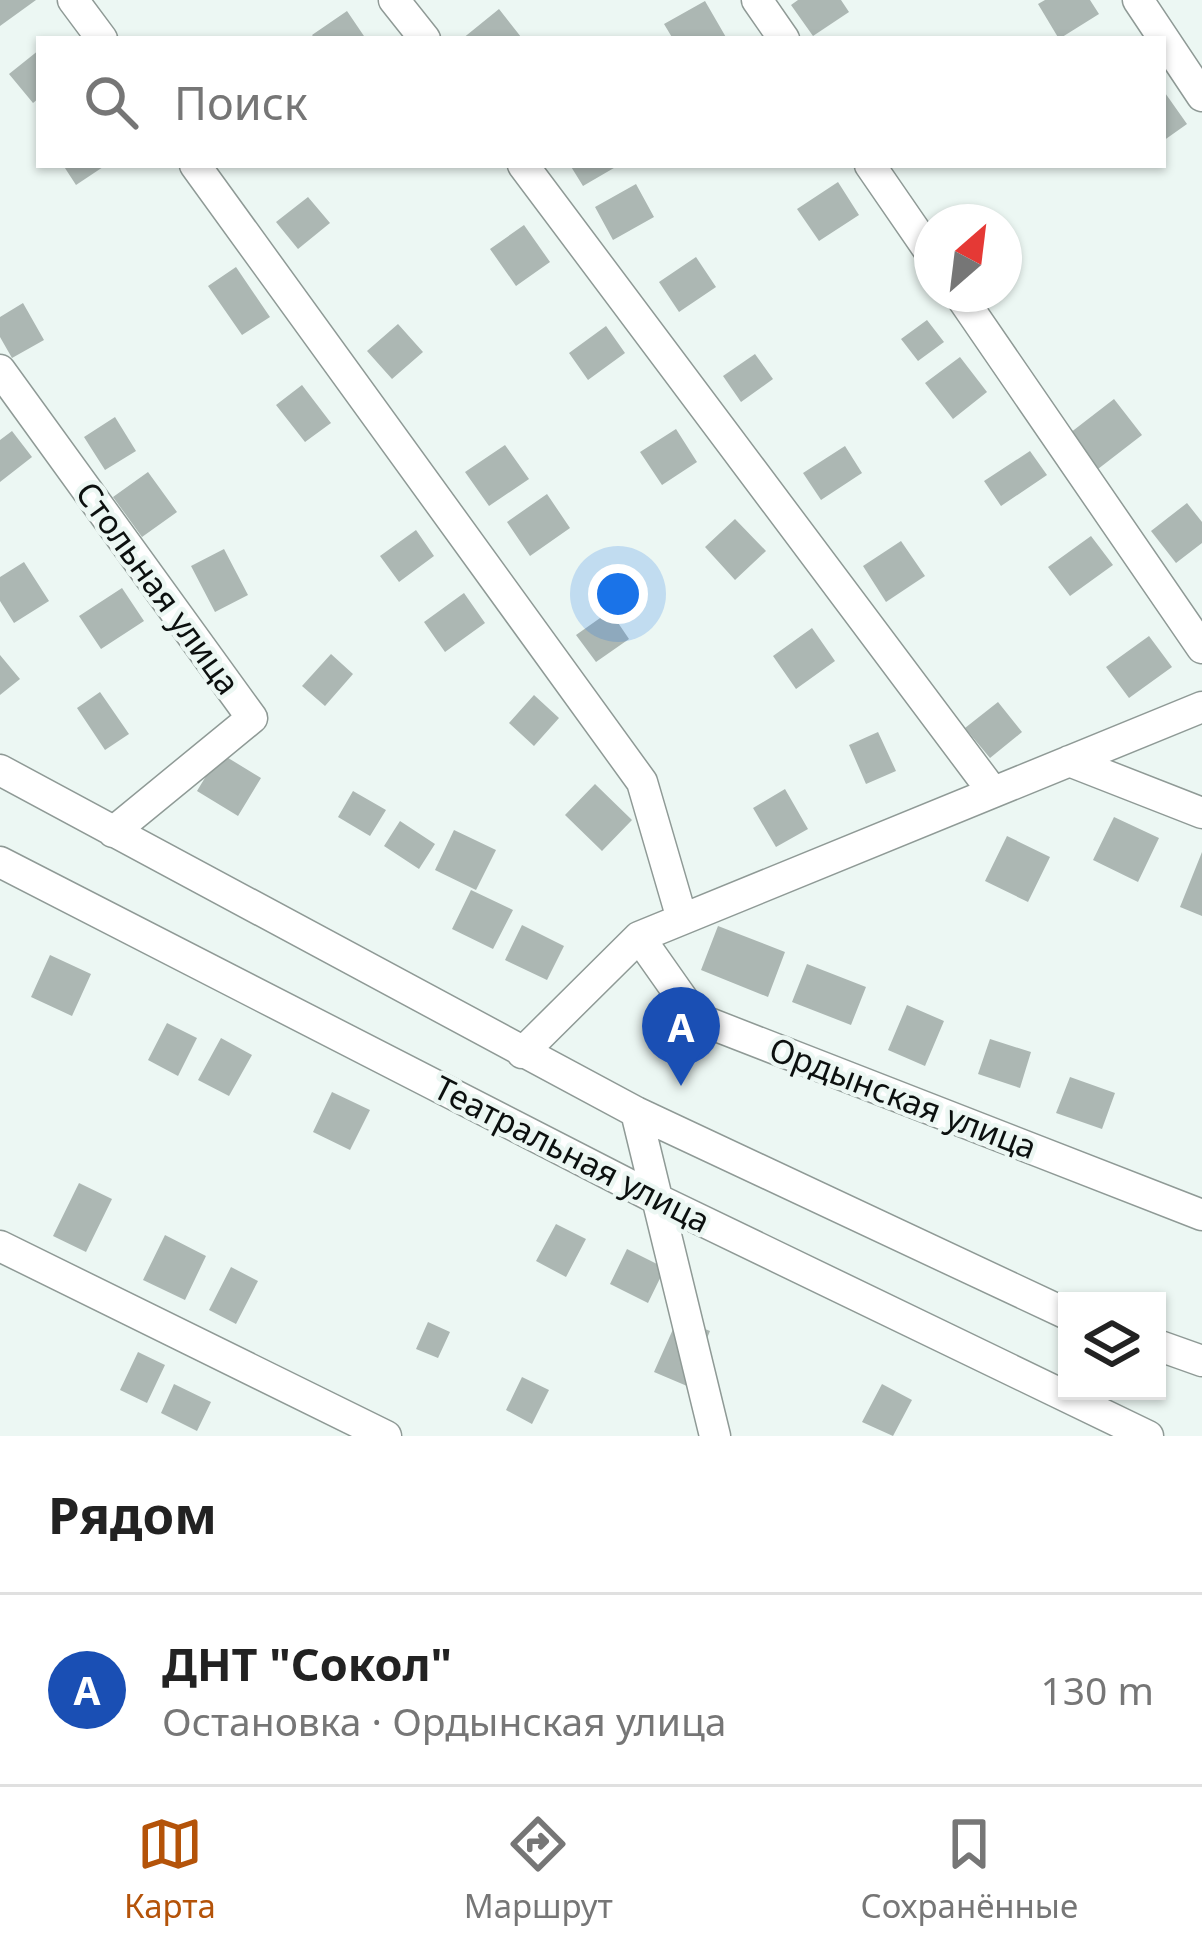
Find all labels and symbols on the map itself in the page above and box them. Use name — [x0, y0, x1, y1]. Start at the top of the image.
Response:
north arrow — [914, 204, 1022, 312]
street label: Стольная улица — [66, 472, 251, 703]
your location — [588, 564, 648, 624]
pin: A — [642, 987, 720, 1086]
street label: Ордынская улица — [763, 1026, 1043, 1169]
street label: Театральная улица — [427, 1064, 718, 1243]

